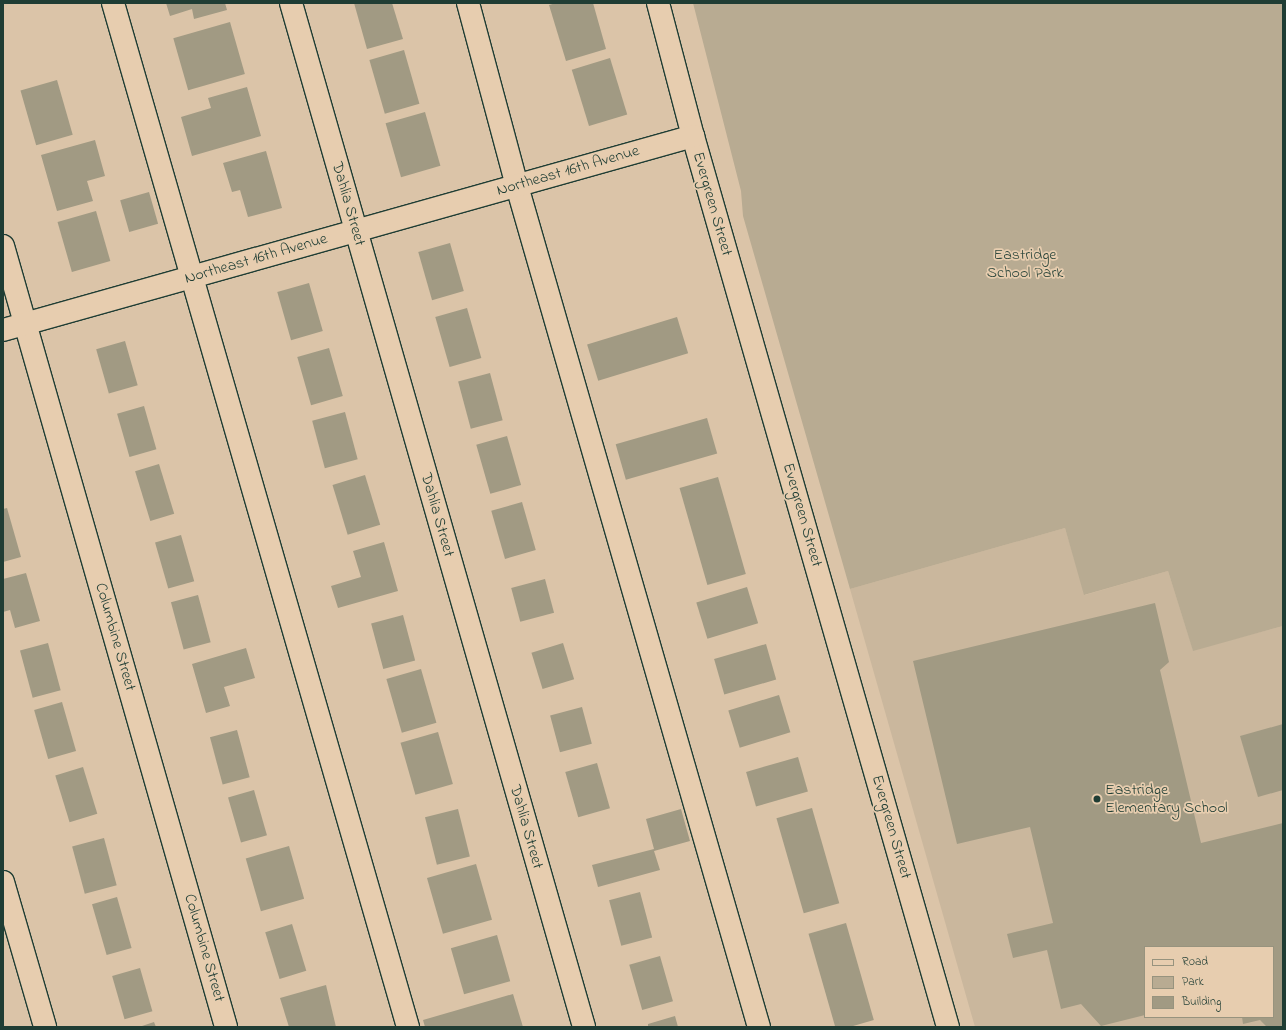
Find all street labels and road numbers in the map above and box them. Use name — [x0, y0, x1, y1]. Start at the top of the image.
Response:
street label: Northeast 16th Avenue — [495, 141, 641, 201]
street label: Evergreen Street — [688, 150, 736, 258]
street label: Dahlia Street — [327, 160, 369, 248]
street label: Northeast 16th Avenue — [183, 229, 329, 289]
street label: Evergreen Street — [778, 461, 826, 569]
street label: Dahlia Street — [416, 471, 458, 559]
street label: Columbine Street — [90, 581, 140, 693]
street label: Evergreen Street — [867, 773, 915, 881]
street label: Dahlia Street — [505, 783, 547, 871]
street label: Columbine Street — [179, 892, 229, 1004]

